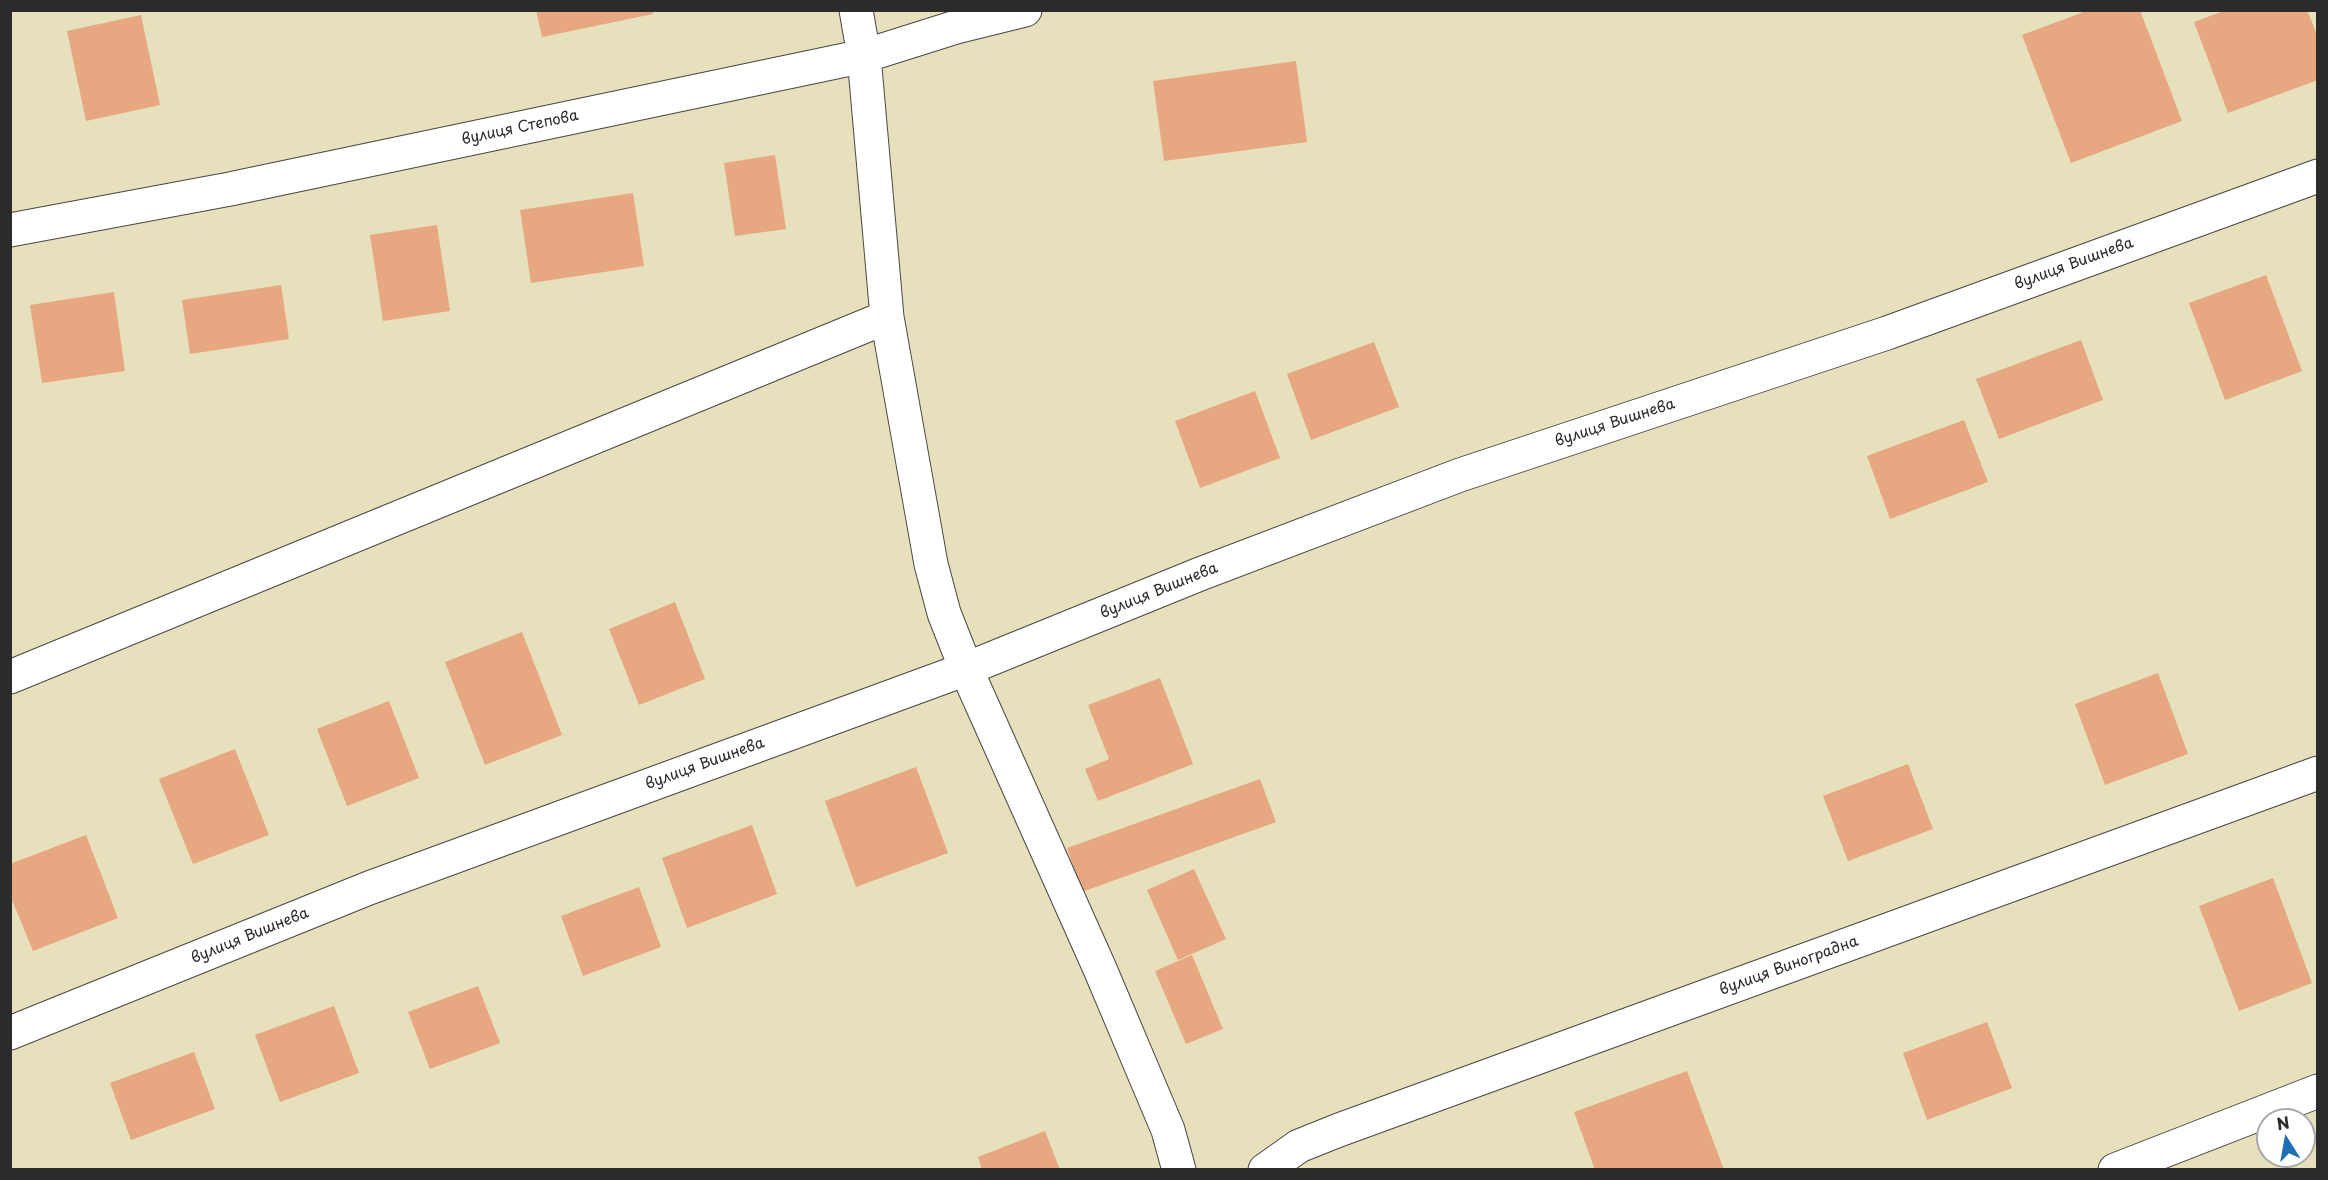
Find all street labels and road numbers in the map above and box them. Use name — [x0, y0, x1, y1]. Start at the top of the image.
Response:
street label: вулиця Степова — [460, 107, 580, 149]
street label: вулиця Вишнева — [2012, 234, 2136, 294]
street label: вулиця Вишнева — [1553, 395, 1677, 451]
street label: вулиця Вишнева — [1098, 559, 1220, 623]
street label: вулиця Вишнева — [643, 734, 767, 794]
street label: вулиця Вишнева — [189, 904, 311, 968]
street label: вулиця Виноградна — [1717, 933, 1861, 999]

